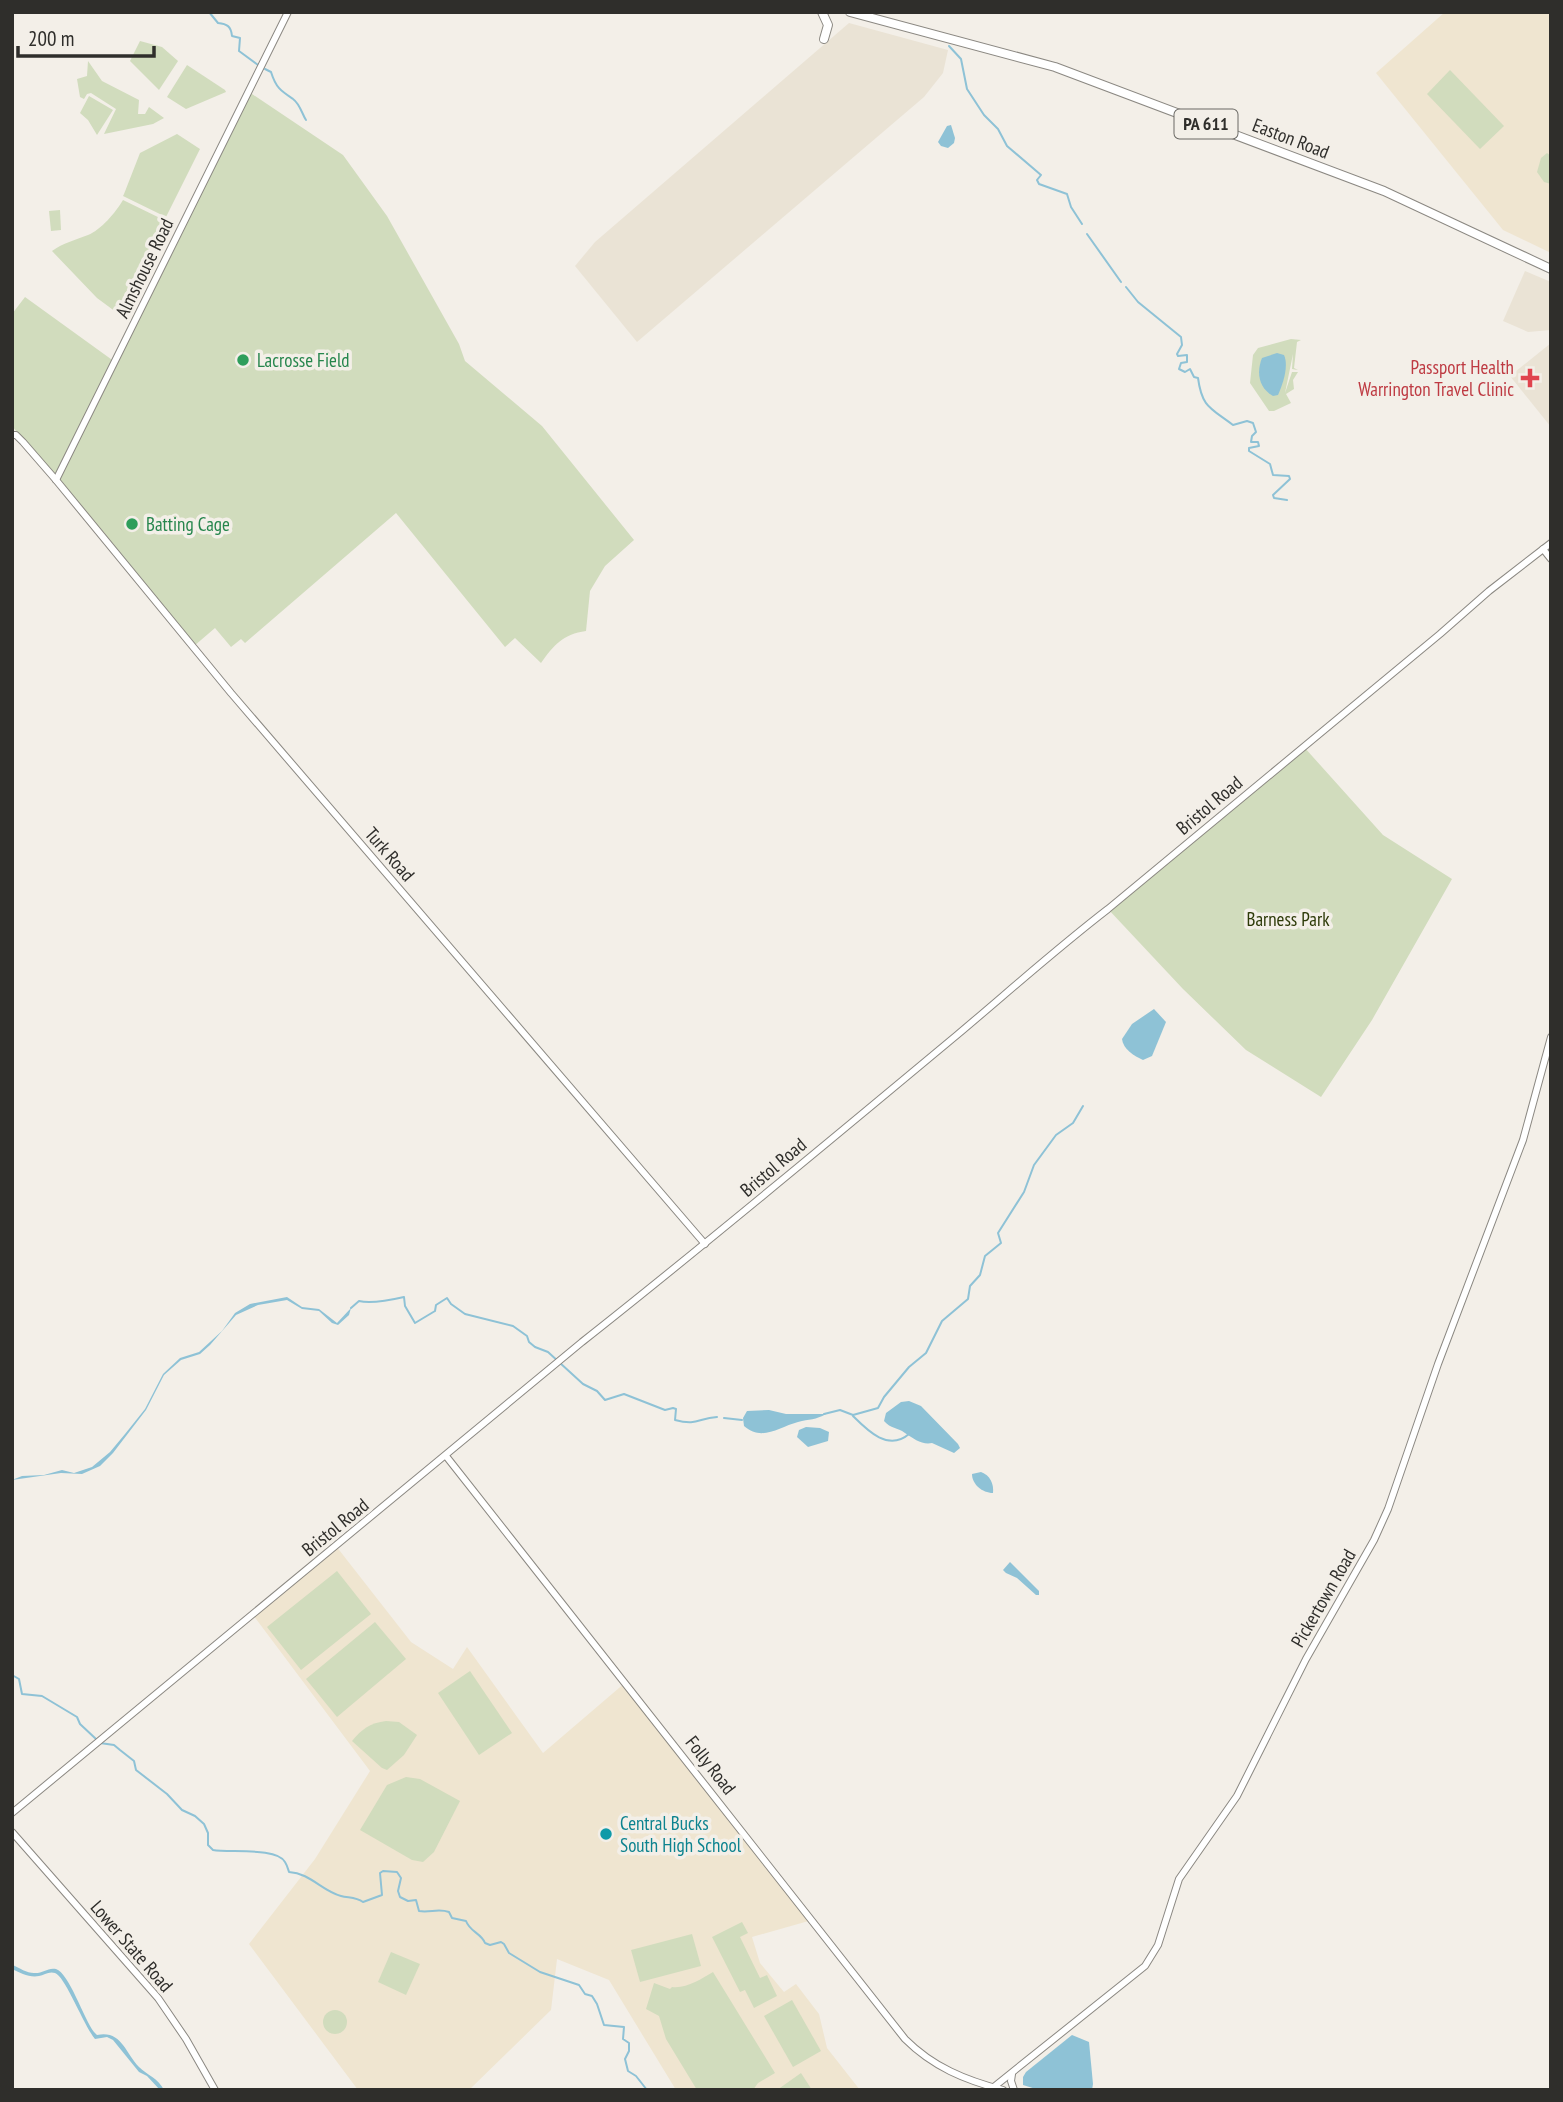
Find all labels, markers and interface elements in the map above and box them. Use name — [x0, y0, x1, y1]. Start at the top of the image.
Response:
scale bar — [18, 14, 154, 58]
text: 200 m — [28, 25, 74, 52]
road number: PA 611 — [1174, 110, 1238, 139]
street label: Easton Road — [1249, 112, 1333, 164]
street label: Almshouse Road — [110, 214, 178, 322]
place label: Lacrosse Field — [257, 348, 350, 372]
marker: Lacrosse Field — [235, 352, 251, 368]
place label: Passport Health Warrington Travel Clinic — [1358, 355, 1514, 401]
marker: Passport Health Warrington Travel Clinic — [1520, 368, 1540, 388]
place label: Batting Cage — [146, 512, 230, 536]
marker: Batting Cage — [124, 516, 140, 532]
street label: Bristol Road — [1171, 770, 1247, 840]
street label: Turk Road — [360, 822, 420, 886]
park label: Barness Park — [1246, 907, 1330, 931]
street label: Bristol Road — [735, 1132, 811, 1202]
street label: Bristol Road — [297, 1493, 373, 1561]
street label: Pickertown Road — [1285, 1545, 1361, 1651]
street label: Folly Road — [681, 1731, 741, 1799]
place label: Central Bucks South High School — [620, 1811, 742, 1857]
marker: Central Bucks South High School — [598, 1826, 614, 1842]
street label: Lower State Road — [86, 1895, 178, 1997]

